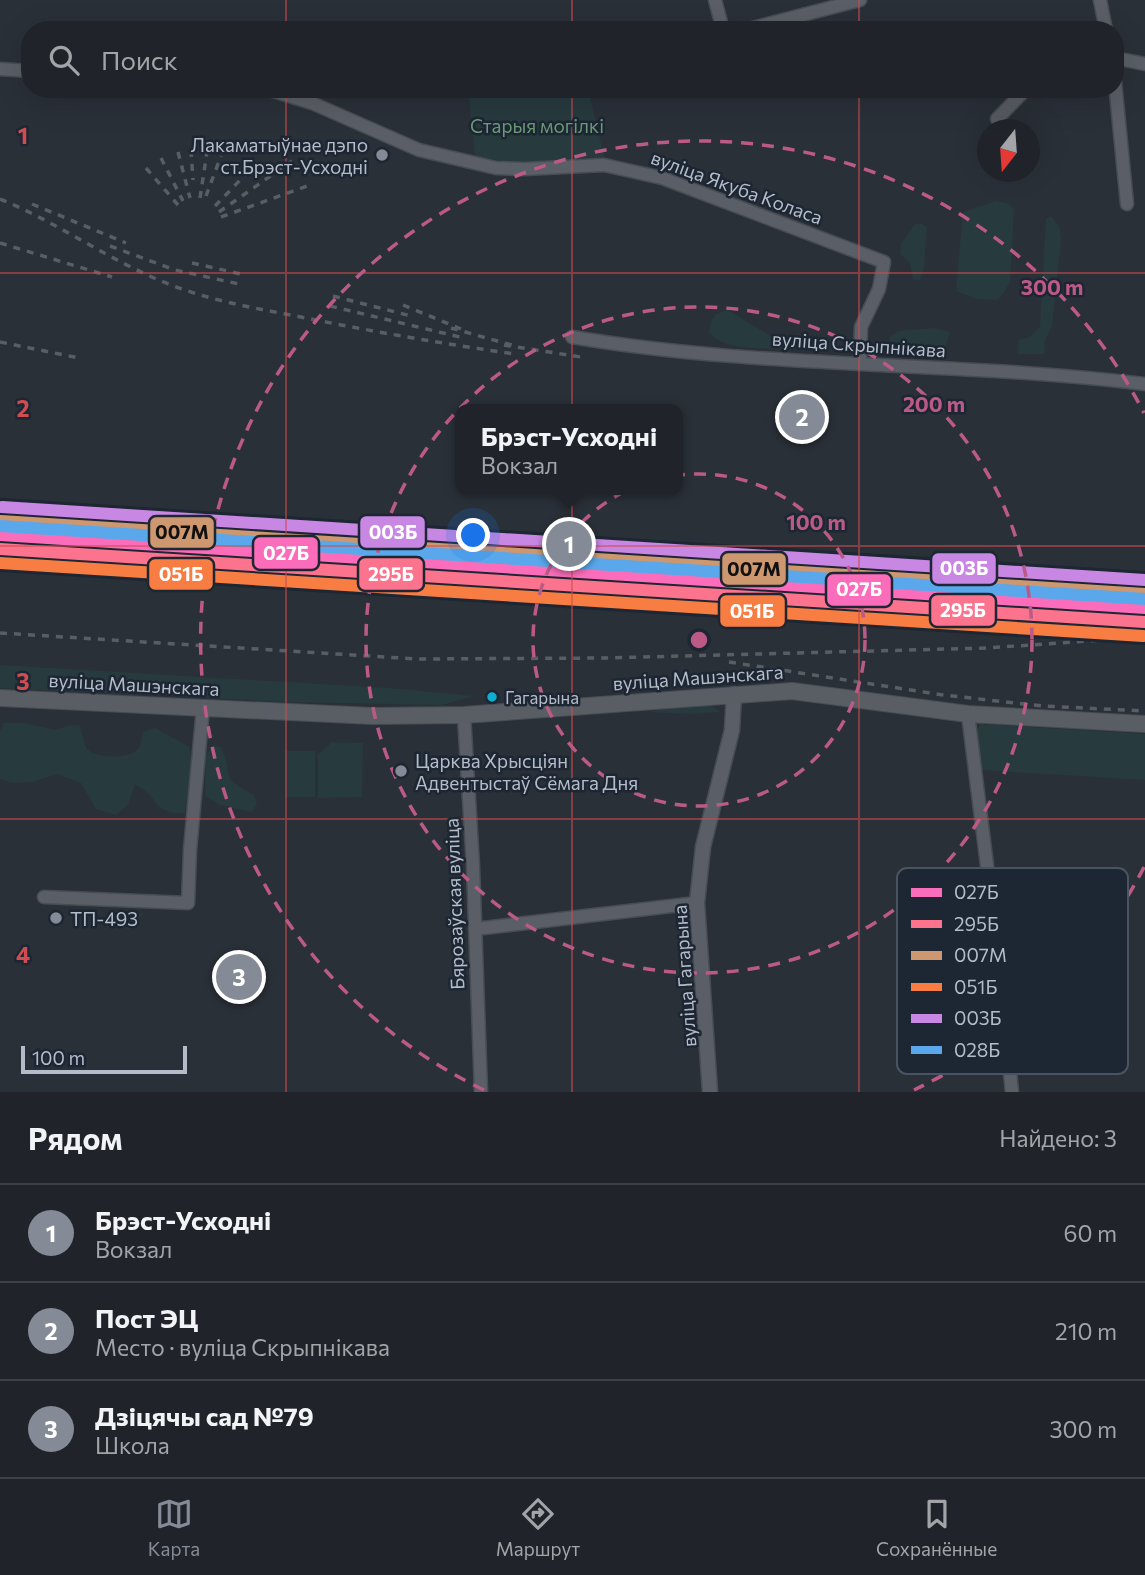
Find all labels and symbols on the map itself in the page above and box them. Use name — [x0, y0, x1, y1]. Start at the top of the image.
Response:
park label: Старыя могілкі — [470, 114, 604, 137]
north arrow — [977, 119, 1040, 182]
text: 1 — [18, 121, 28, 149]
place label: Лакаматыўнае дэпо ст.Брэст-Усходні — [191, 133, 368, 178]
street label: вуліца Якуба Коласа — [648, 145, 826, 229]
marker: Лакаматыўнае дэпо ст.Брэст-Усходні — [374, 147, 390, 163]
text: 300 m — [1021, 274, 1083, 299]
street label: вуліца Скрыпнікава — [771, 326, 947, 362]
pin: 2 — [779, 391, 825, 443]
text: 200 m — [903, 391, 965, 416]
text: 2 — [16, 394, 30, 422]
text: 100 m — [786, 509, 846, 534]
line badge: 003Б — [359, 515, 426, 549]
line badge: 007М — [149, 516, 215, 549]
your location — [456, 518, 490, 552]
pin: 1 — [546, 518, 592, 570]
text: 007М — [155, 520, 209, 543]
text: 003Б — [369, 520, 417, 543]
line badge: 027Б — [253, 536, 319, 570]
text: 027Б — [263, 541, 309, 564]
line badge: 007М — [721, 552, 787, 586]
line badge: 003Б — [931, 552, 997, 585]
text: 003Б — [940, 556, 988, 579]
line badge: 295Б — [358, 557, 424, 591]
text: 007М — [727, 557, 781, 580]
line badge: 051Б — [148, 558, 214, 591]
text: 051Б — [159, 562, 203, 585]
text: 295Б — [368, 562, 414, 585]
line badge: 027Б — [826, 573, 892, 607]
text: 027Б — [836, 577, 882, 600]
line badge: 051Б — [719, 594, 786, 628]
line badge: 295Б — [930, 594, 996, 627]
text: 295Б — [940, 598, 986, 621]
text: 051Б — [730, 599, 774, 622]
centre of rings — [687, 628, 711, 652]
street label: вуліца Машэнскага — [612, 660, 784, 694]
text: 3 — [16, 667, 30, 695]
street label: вуліца Машэнскага — [48, 668, 220, 700]
place label: Гагарына — [505, 687, 579, 708]
marker: Гагарына — [485, 690, 499, 704]
place label: Царква Хрысціян Адвентыстаў Сёмага Дня — [415, 749, 638, 794]
marker: Царква Хрысціян Адвентыстаў Сёмага Дня — [393, 763, 409, 779]
street label: Бярозаўская вуліца — [440, 818, 468, 990]
legend — [897, 868, 1128, 1074]
text: 027Б — [954, 880, 999, 903]
street label: вуліца Гагарына — [668, 904, 700, 1048]
place label: ТП-493 — [70, 907, 138, 930]
marker: ТП-493 — [48, 910, 64, 926]
text: 295Б — [954, 912, 999, 935]
text: 4 — [16, 940, 30, 968]
text: 007М — [954, 943, 1007, 966]
pin: 3 — [216, 951, 262, 1003]
text: 051Б — [954, 975, 997, 998]
text: 003Б — [954, 1006, 1002, 1029]
text: 028Б — [954, 1038, 1000, 1061]
scale bar — [21, 1043, 187, 1075]

